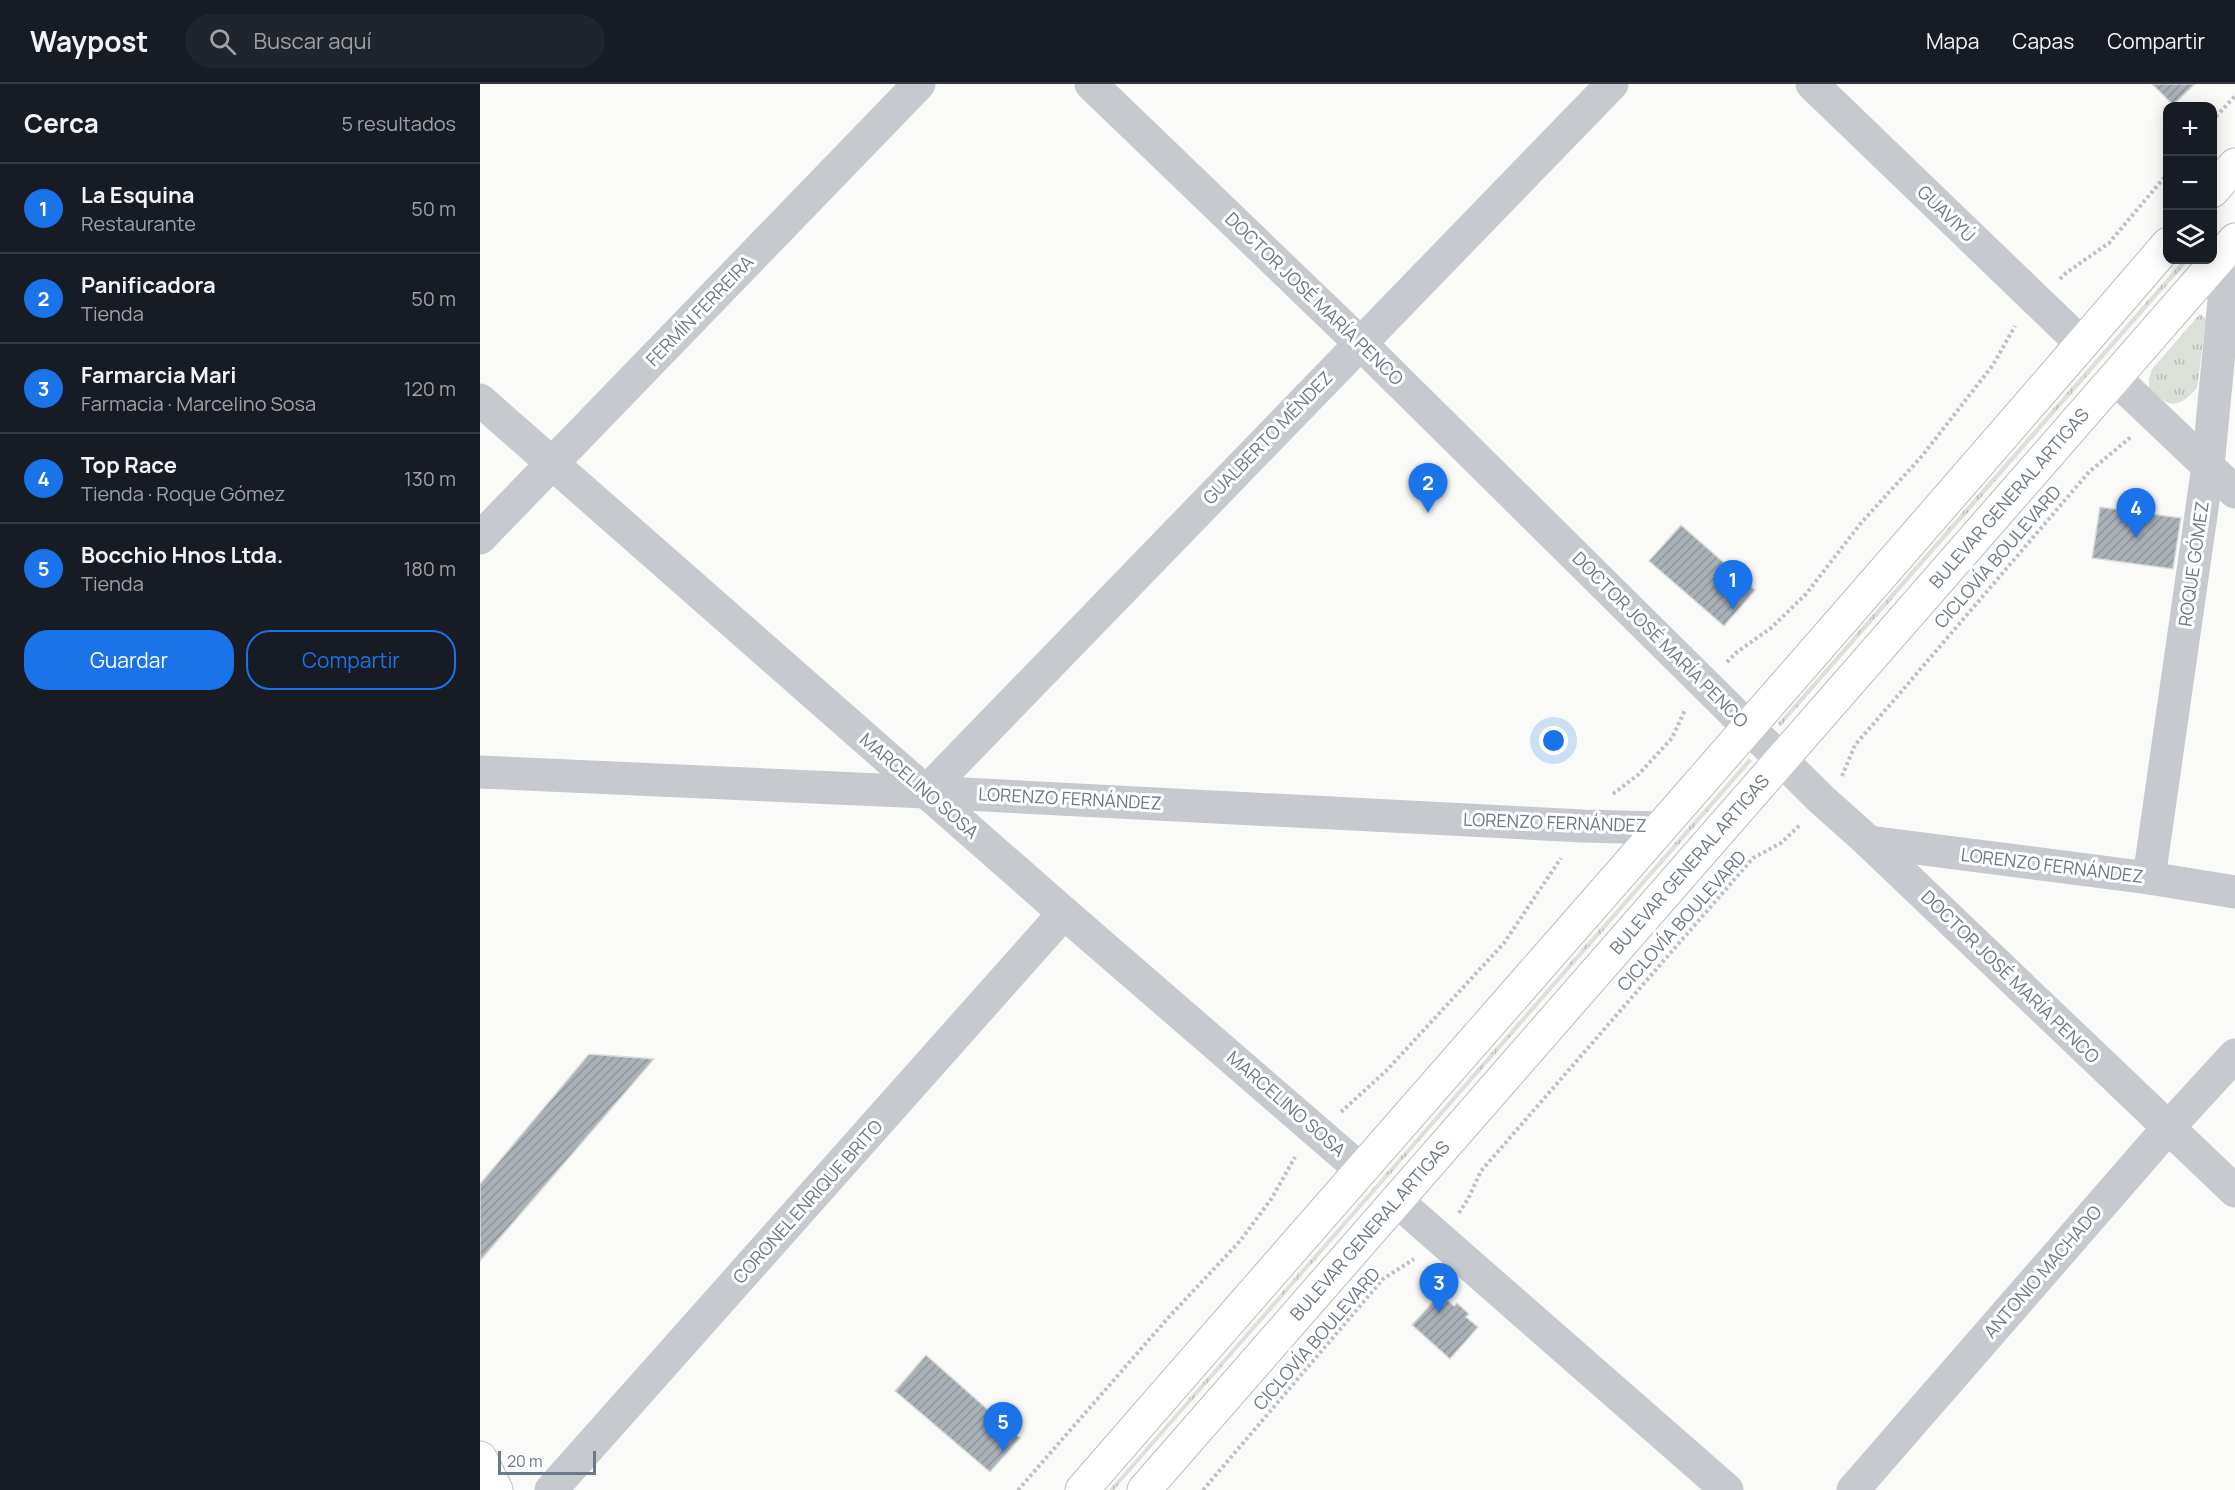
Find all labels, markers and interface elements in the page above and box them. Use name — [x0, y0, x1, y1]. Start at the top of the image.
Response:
search box — [185, 14, 605, 68]
text: Waypost — [30, 22, 149, 60]
icon: search — [206, 25, 239, 58]
text: Buscar aquí — [254, 26, 372, 56]
text: Mapa — [1926, 27, 1979, 55]
text: Capas — [2012, 27, 2074, 55]
text: Compartir — [2107, 27, 2205, 55]
map controls — [2163, 102, 2217, 264]
button: + — [2163, 102, 2217, 156]
text: Cerca — [24, 105, 99, 141]
text: 5 resultados — [342, 110, 456, 137]
button: − — [2163, 156, 2217, 210]
text: La Esquina — [81, 180, 195, 210]
street label: GUAVIYÚ — [1912, 180, 1981, 247]
text: 1 — [39, 195, 48, 222]
text: 50 m — [411, 195, 456, 222]
street label: DOCTOR JOSÉ MARÍA PENCO — [1220, 206, 1409, 390]
text: Restaurante — [81, 210, 196, 237]
button: layers — [2163, 210, 2217, 264]
street label: FERMÍN FERREIRA — [640, 249, 759, 371]
text: Panificadora — [81, 270, 216, 300]
text: 2 — [38, 285, 49, 312]
text: 50 m — [411, 285, 456, 312]
text: Tienda — [81, 300, 144, 327]
text: Farmarcia Mari — [81, 360, 237, 390]
street label: GUALBERTO MÉNDEZ — [1197, 365, 1337, 509]
text: 3 — [38, 375, 49, 402]
text: 120 m — [404, 375, 456, 402]
text: Farmacia · Marcelino Sosa — [81, 390, 316, 417]
street label: BULEVAR GENERAL ARTIGAS — [1923, 403, 2094, 593]
text: Top Race — [81, 450, 177, 480]
pin: 2 — [1408, 464, 1448, 513]
text: 4 — [37, 465, 50, 492]
text: 130 m — [404, 465, 456, 492]
text: Tienda · Roque Gómez — [81, 480, 285, 507]
street label: CICLOVÍA BOULEVARD — [1929, 480, 2066, 633]
pin: 4 — [2116, 488, 2156, 538]
street label: ROQUE GÓMEZ — [2172, 500, 2214, 628]
text: Bocchio Hnos Ltda. — [81, 540, 284, 570]
street label: DOCTOR JOSÉ MARÍA PENCO — [1568, 546, 1754, 732]
text: 5 — [38, 555, 49, 582]
text: 180 m — [403, 555, 456, 582]
pin: 1 — [1714, 560, 1752, 610]
text: Tienda — [81, 570, 144, 597]
button: Guardar — [24, 630, 234, 690]
button: Compartir — [246, 630, 456, 690]
your location — [1539, 726, 1568, 755]
street label: MARCELINO SOSA — [855, 727, 985, 844]
street label: BULEVAR GENERAL ARTIGAS — [1604, 769, 1774, 959]
street label: LORENZO FERNÁNDEZ — [978, 781, 1162, 815]
street label: LORENZO FERNÁNDEZ — [1463, 807, 1647, 837]
street label: LORENZO FERNÁNDEZ — [1960, 842, 2145, 888]
street label: CICLOVÍA BOULEVARD — [1611, 845, 1751, 996]
street label: DOCTOR JOSÉ MARÍA PENCO — [1916, 884, 2105, 1068]
street label: MARCELINO SOSA — [1222, 1045, 1352, 1162]
street label: CORONEL ENRIQUE BRITO — [727, 1114, 887, 1288]
street label: BULEVAR GENERAL ARTIGAS — [1284, 1135, 1455, 1325]
street label: ANTONIO MACHADO — [1978, 1200, 2107, 1343]
street label: CICLOVÍA BOULEVARD — [1248, 1262, 1385, 1415]
pin: 3 — [1420, 1264, 1458, 1313]
pin: 5 — [984, 1402, 1022, 1452]
scale bar — [498, 1448, 596, 1476]
text: 20 m — [507, 1450, 543, 1472]

